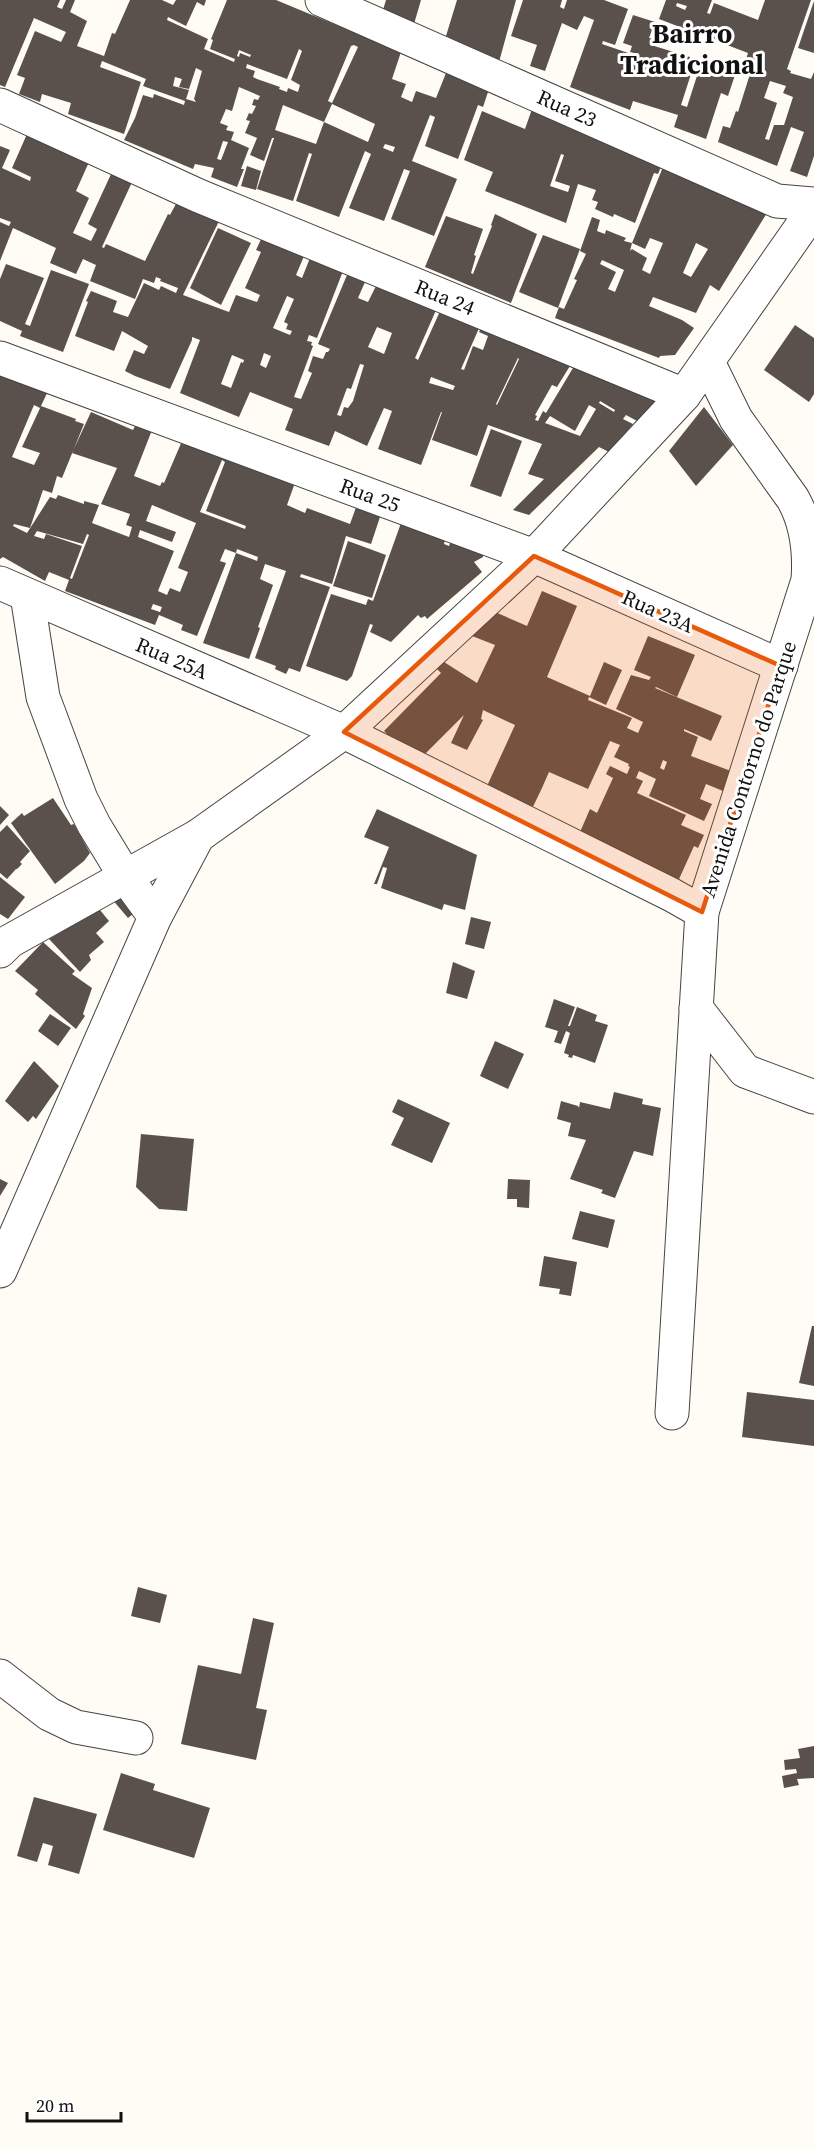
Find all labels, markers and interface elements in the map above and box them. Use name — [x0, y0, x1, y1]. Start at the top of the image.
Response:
district label: Bairro Tradicional — [620, 15, 764, 83]
street label: Rua 23 — [533, 82, 601, 134]
street label: Rua 24 — [411, 272, 480, 322]
street label: Rua 25 — [336, 471, 404, 519]
street label: Rua 23A — [617, 582, 699, 640]
street label: Rua 25A — [131, 630, 213, 686]
street label: Avenida Contorno do Parque — [693, 637, 803, 901]
scale bar — [27, 2085, 122, 2123]
text: 20 m — [36, 2093, 74, 2118]

